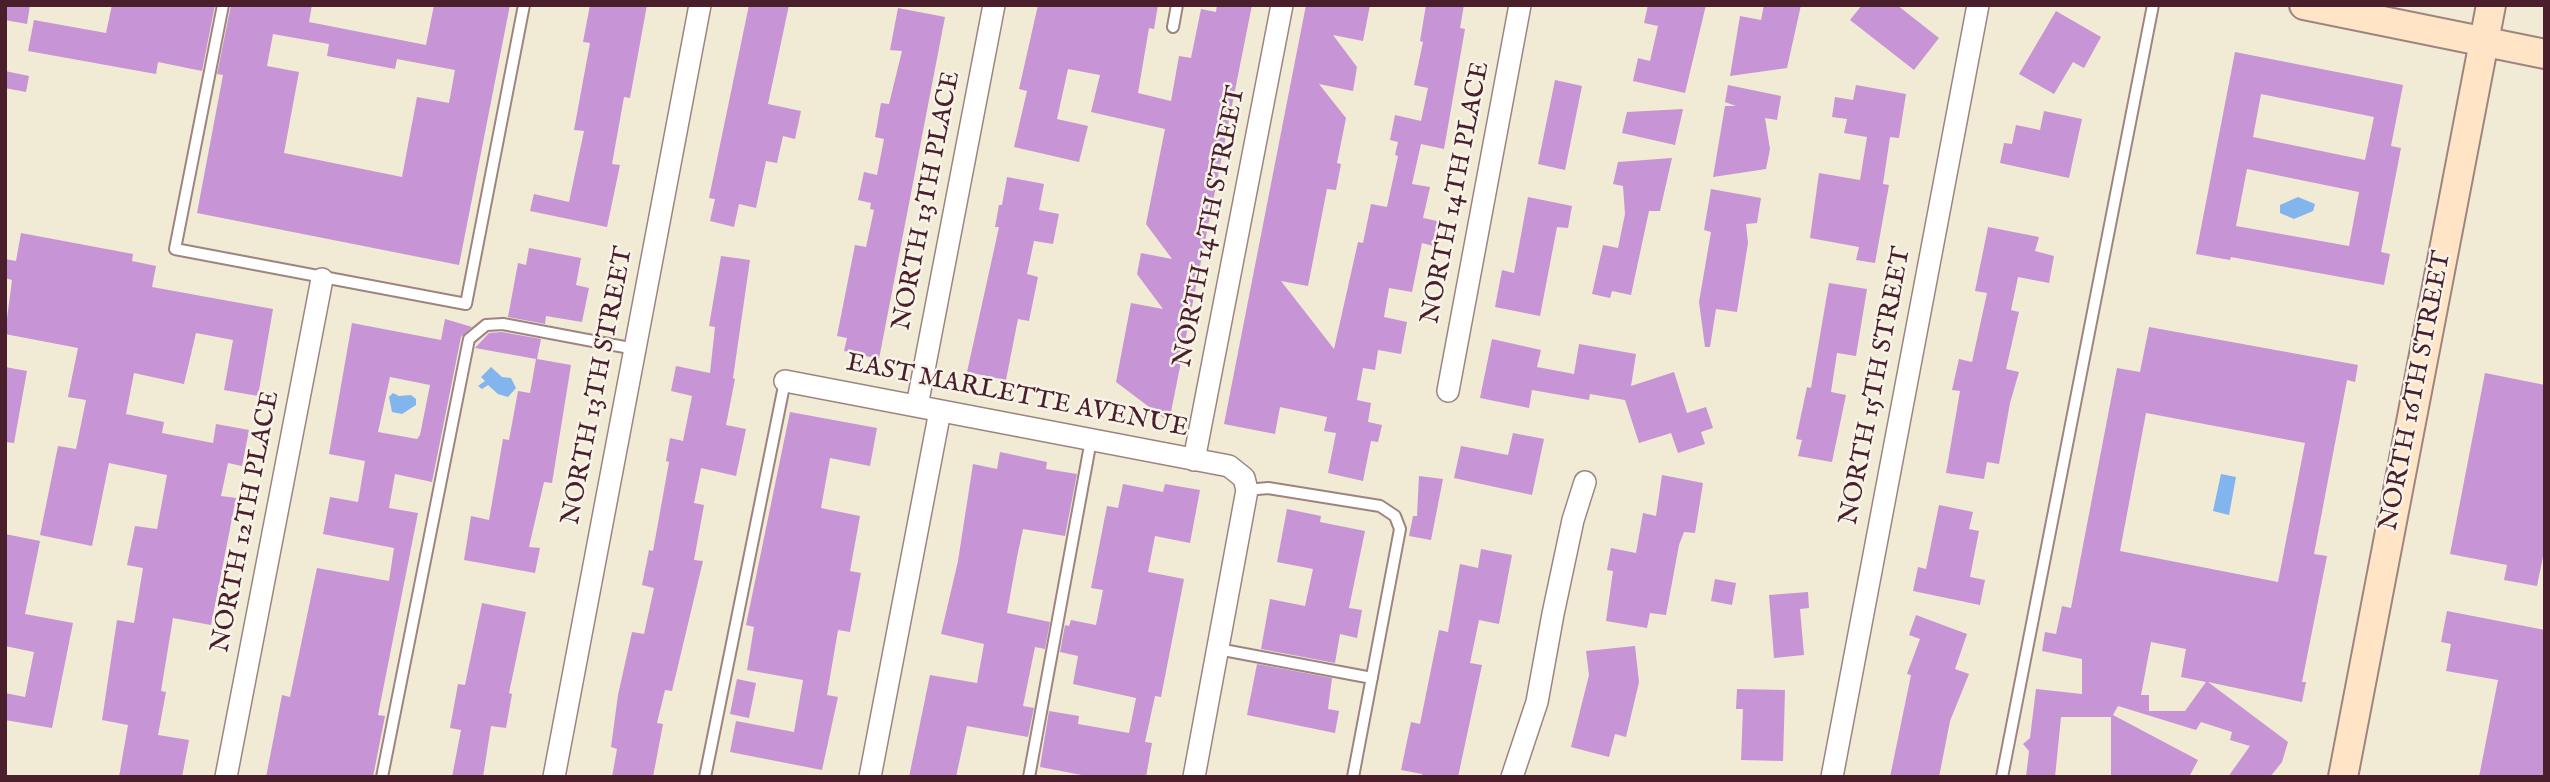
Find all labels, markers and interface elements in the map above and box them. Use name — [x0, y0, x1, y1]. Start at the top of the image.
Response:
street label: NORTH 14TH PLACE — [1416, 59, 1498, 327]
street label: NORTH 13TH PLACE — [888, 69, 968, 333]
street label: NORTH 14TH STREET — [1168, 84, 1254, 370]
street label: NORTH 13TH STREET — [557, 244, 641, 528]
street label: NORTH 15TH STREET — [1835, 244, 1919, 528]
street label: NORTH 16TH STREET — [2375, 249, 2459, 533]
street label: EAST MARLETTE AVENUE — [843, 349, 1191, 445]
street label: NORTH 12TH PLACE — [206, 389, 288, 655]

